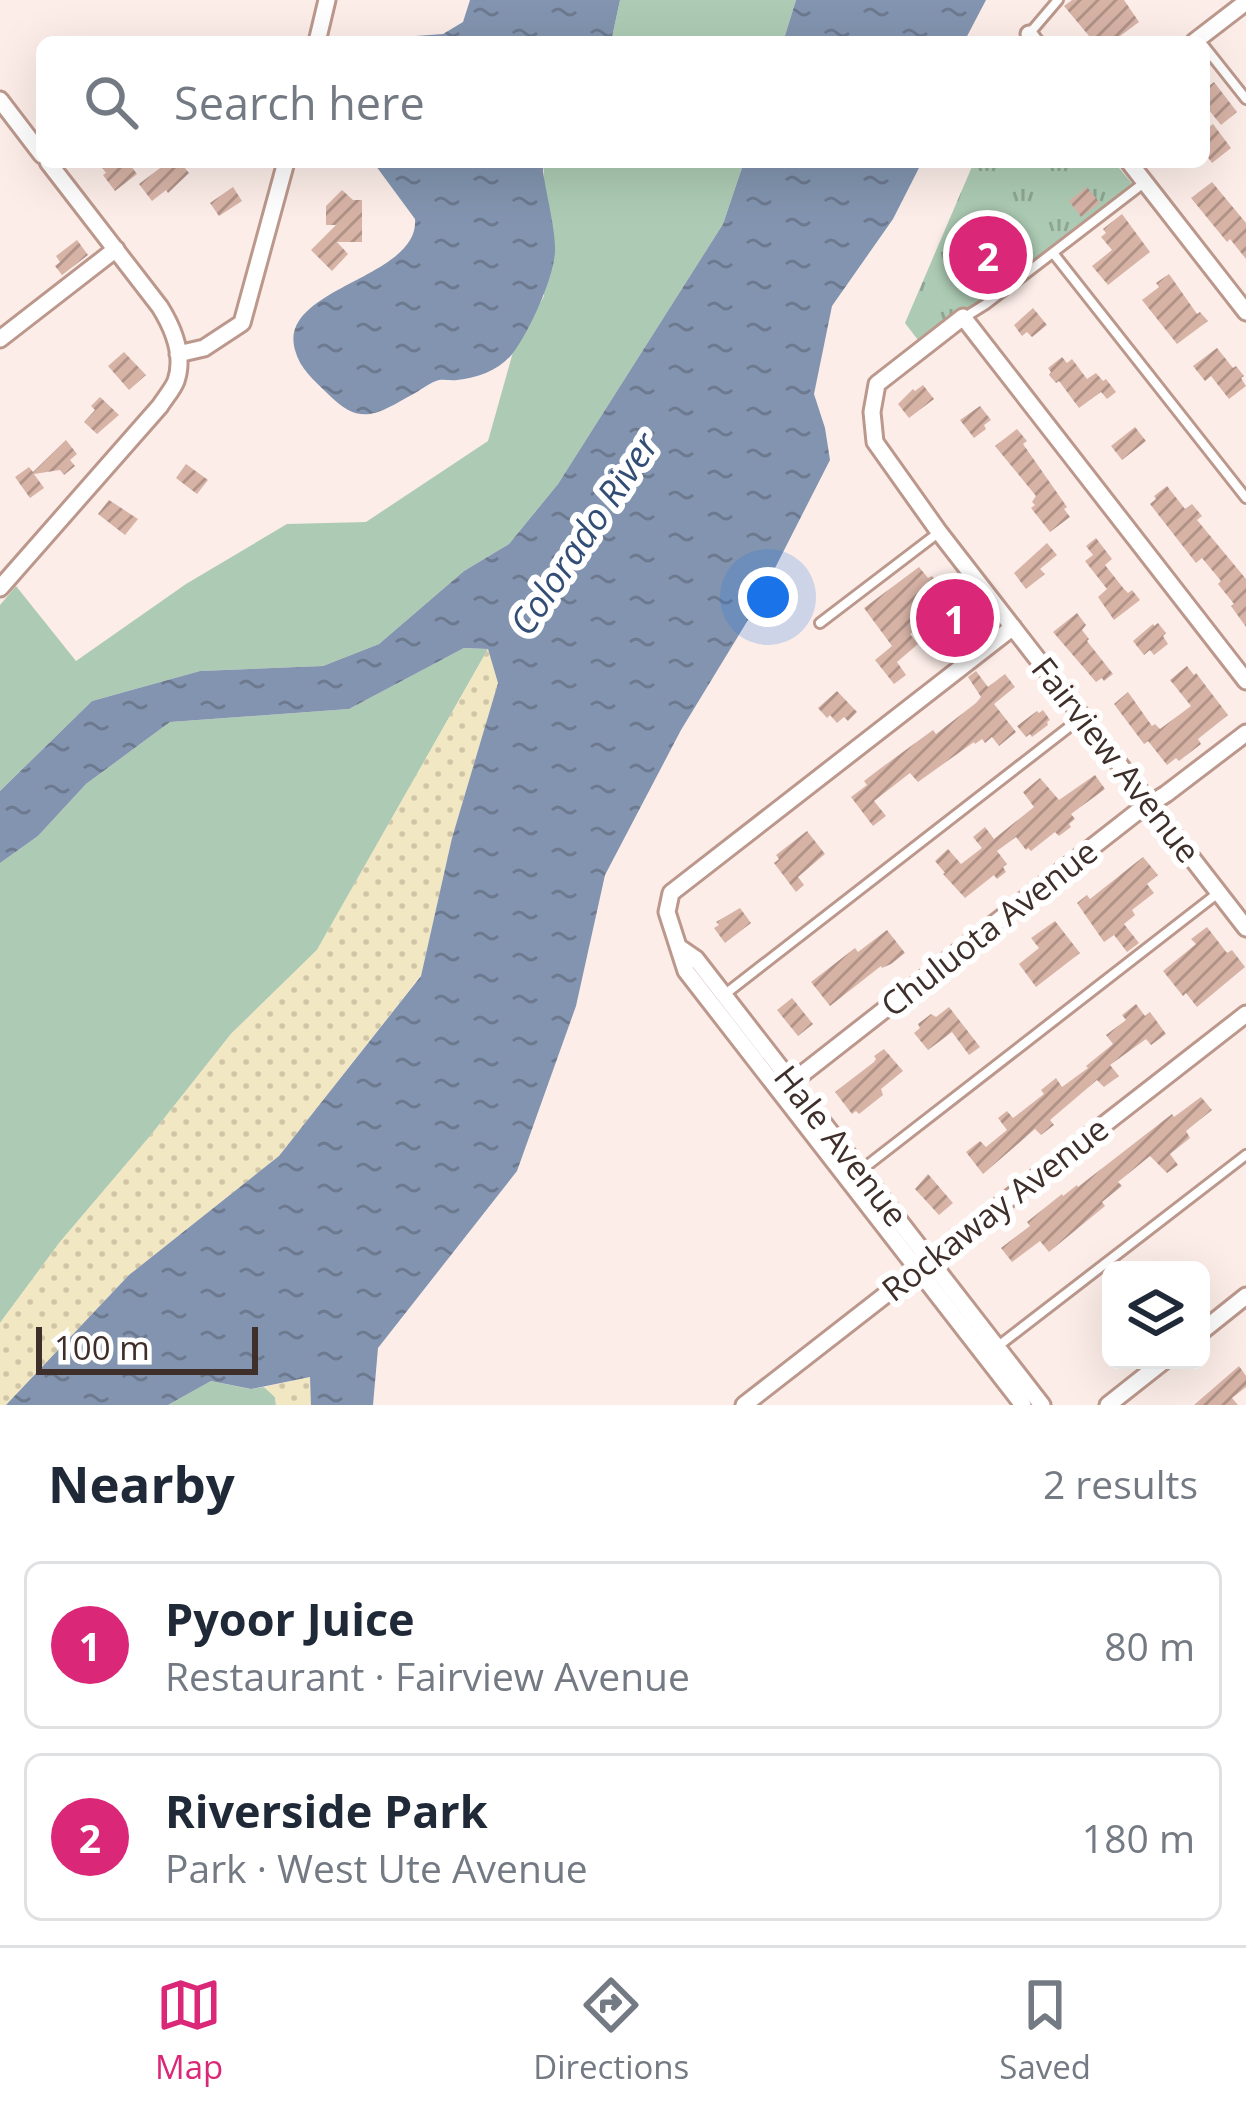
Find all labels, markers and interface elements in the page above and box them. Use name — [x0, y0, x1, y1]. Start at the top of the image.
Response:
search box — [36, 36, 1210, 168]
icon: search — [78, 69, 144, 135]
text: Search here — [174, 72, 425, 133]
pin: 2 — [949, 210, 1027, 300]
water label: Colorado River — [498, 421, 670, 644]
your location — [738, 567, 798, 627]
pin: 1 — [916, 573, 994, 663]
street label: Fairview Avenue — [1022, 648, 1211, 872]
street label: Chuluota Avenue — [871, 829, 1106, 1026]
street label: Hale Avenue — [764, 1056, 919, 1236]
street label: Rockaway Avenue — [872, 1106, 1117, 1311]
map controls — [1102, 1261, 1210, 1369]
button: layers — [1102, 1261, 1210, 1369]
scale bar — [36, 1321, 258, 1374]
text: 100 m — [54, 1325, 150, 1370]
text: Nearby — [48, 1448, 235, 1518]
text: 2 results — [1043, 1457, 1198, 1510]
text: Pyoor Juice — [165, 1588, 415, 1649]
text: 1 — [79, 1619, 101, 1672]
text: 80 m — [1104, 1619, 1195, 1672]
text: Restaurant · Fairview Avenue — [165, 1649, 690, 1702]
text: Riverside Park — [165, 1780, 488, 1841]
text: 2 — [79, 1811, 101, 1864]
text: 180 m — [1082, 1811, 1195, 1864]
text: Park · West Ute Avenue — [165, 1841, 588, 1894]
tab: Map — [155, 1972, 223, 2089]
tab: Directions — [533, 1972, 689, 2089]
tab: Saved — [999, 1972, 1091, 2089]

